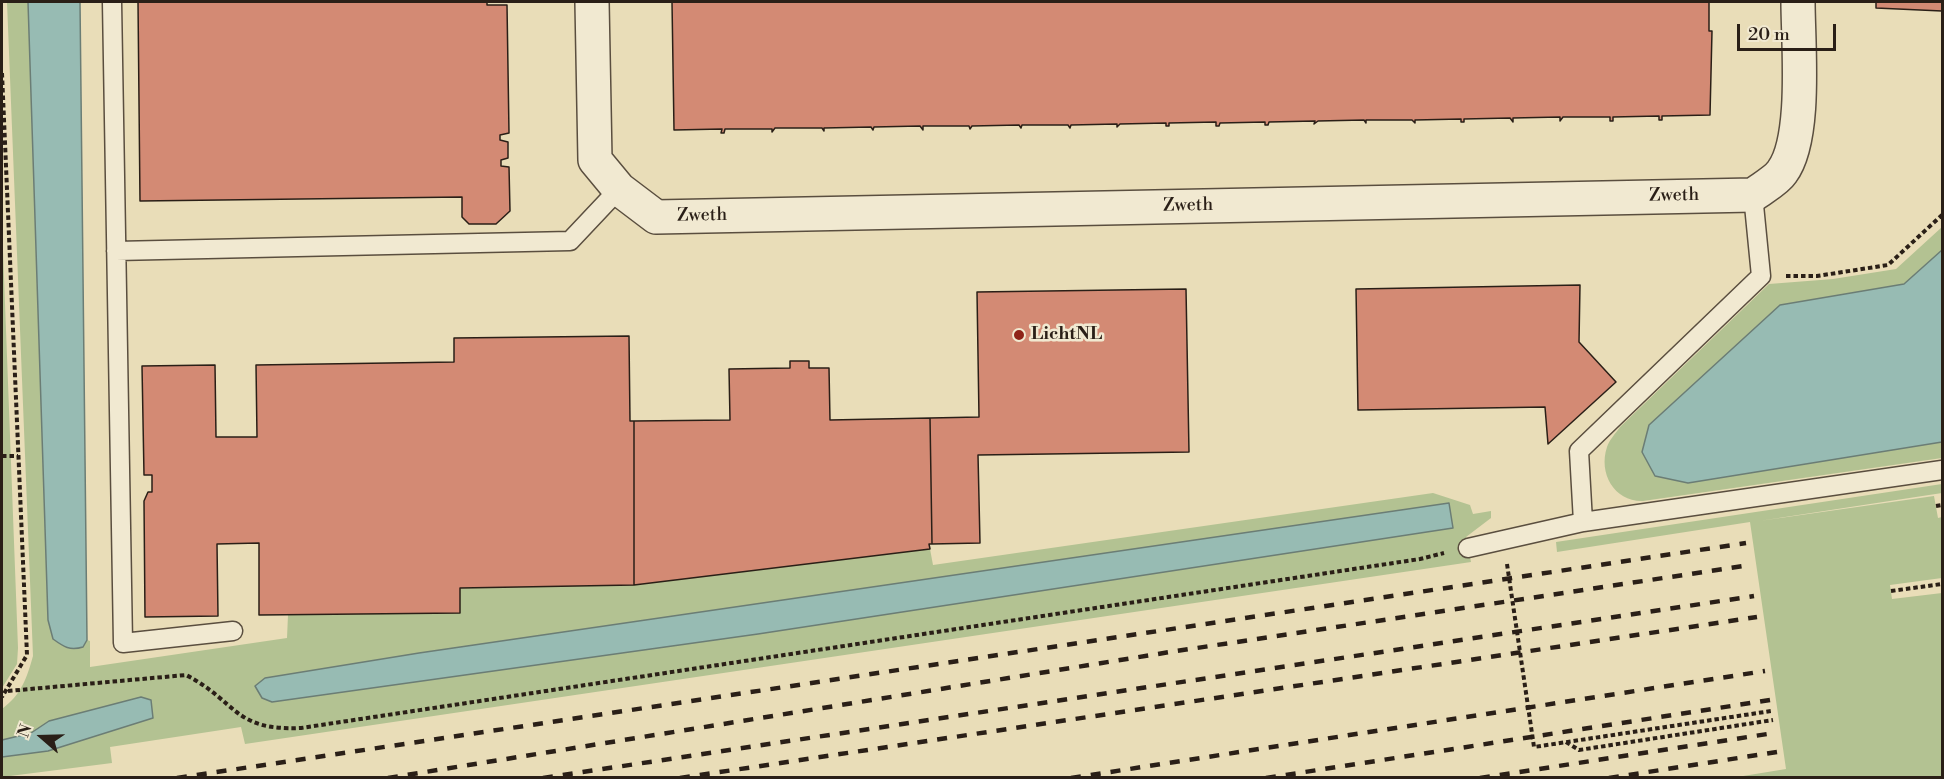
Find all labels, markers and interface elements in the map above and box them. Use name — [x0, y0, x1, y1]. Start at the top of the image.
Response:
scale bar — [1740, 12, 1839, 50]
text: 20 m — [1748, 23, 1790, 46]
street label: Zweth — [1649, 185, 1699, 207]
street label: Zweth — [1163, 195, 1213, 217]
street label: Zweth — [677, 205, 727, 227]
place label: LichtNL — [1031, 324, 1102, 346]
marker: LichtNL — [1012, 328, 1026, 342]
north arrow — [12, 707, 72, 767]
text: N — [14, 721, 37, 740]

